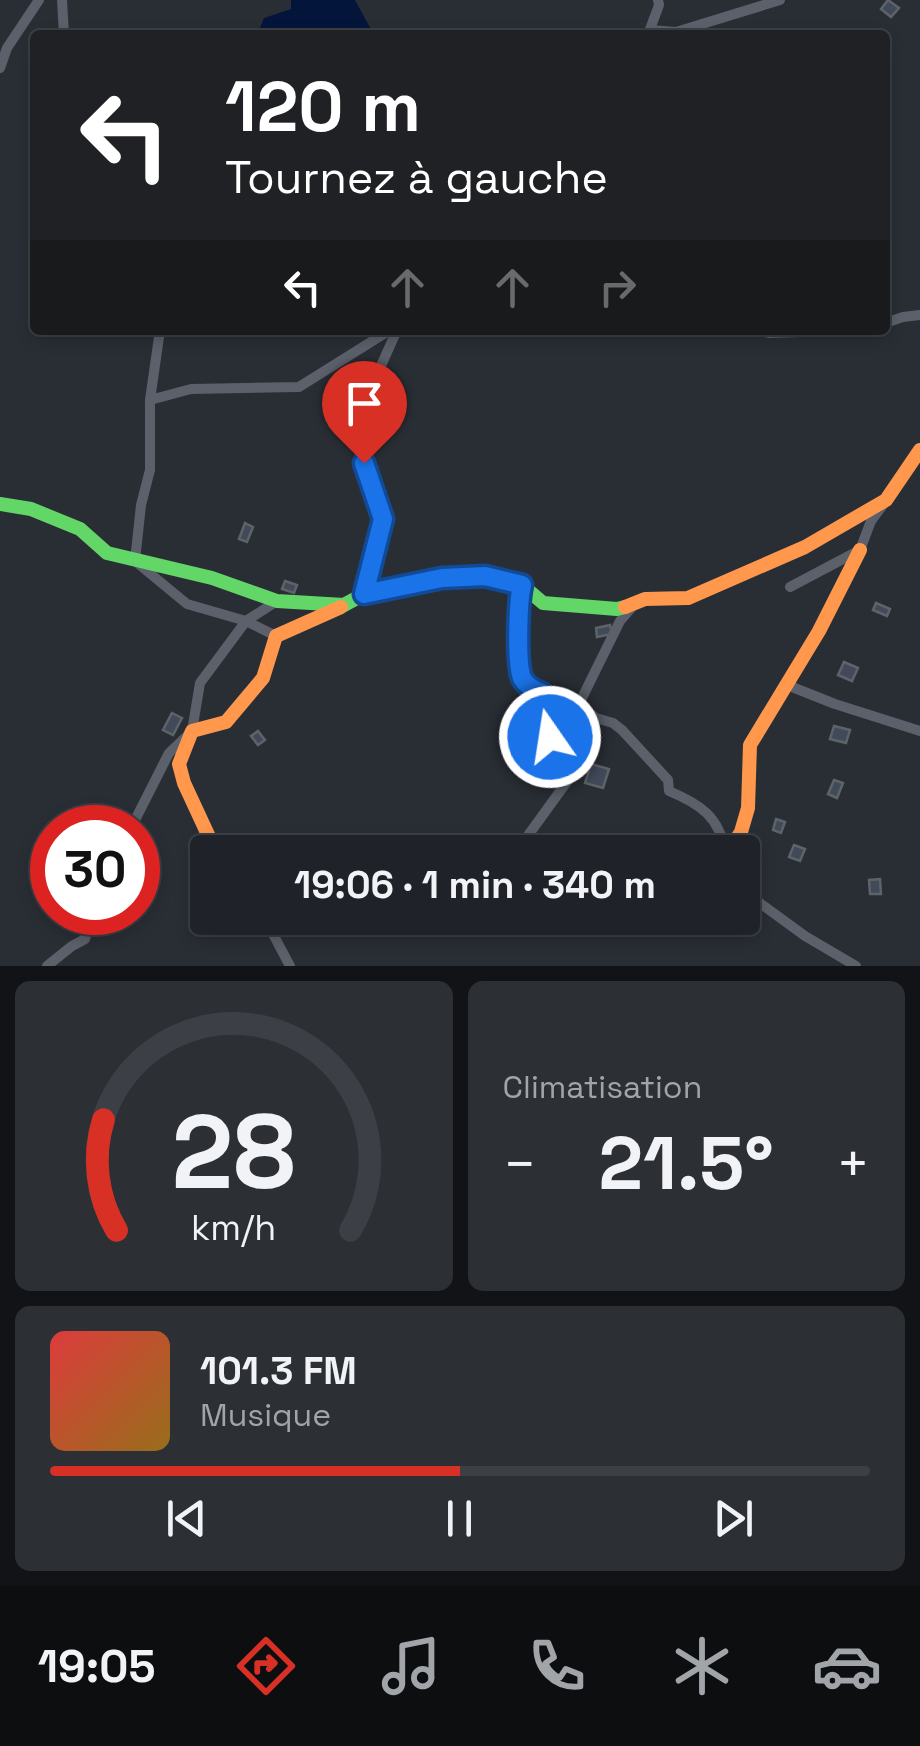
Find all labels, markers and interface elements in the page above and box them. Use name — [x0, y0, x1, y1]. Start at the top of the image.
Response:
text: 120 m — [225, 62, 421, 151]
icon: left — [60, 70, 190, 200]
text: Tournez à gauche — [225, 149, 608, 206]
icon: left — [275, 260, 330, 315]
icon: ahead — [380, 260, 435, 315]
icon: ahead — [485, 260, 540, 315]
icon: right — [590, 260, 645, 315]
pin — [322, 361, 407, 464]
icon: arrive — [337, 376, 392, 431]
position arrow — [498, 685, 602, 789]
speed limit sign: 30 — [30, 805, 160, 935]
text: 19:06 · 1 min · 340 m — [294, 861, 656, 909]
text: Climatisation — [503, 1067, 702, 1107]
text: 28 — [172, 1086, 296, 1218]
text: 21.5° — [599, 1115, 774, 1211]
text: − — [503, 1129, 537, 1199]
text: + — [836, 1129, 870, 1199]
text: km/h — [191, 1205, 276, 1250]
text: 101.3 FM — [200, 1347, 357, 1395]
text: Musique — [200, 1395, 331, 1435]
icon: previous — [159, 1491, 214, 1546]
icon: pause — [432, 1491, 487, 1546]
icon: next — [706, 1491, 761, 1546]
icon: directions — [231, 1631, 301, 1701]
icon: music — [376, 1631, 446, 1701]
icon: phone — [522, 1631, 592, 1701]
icon: climate — [667, 1631, 737, 1701]
icon: car — [812, 1631, 882, 1701]
text: 19:05 — [38, 1638, 155, 1695]

